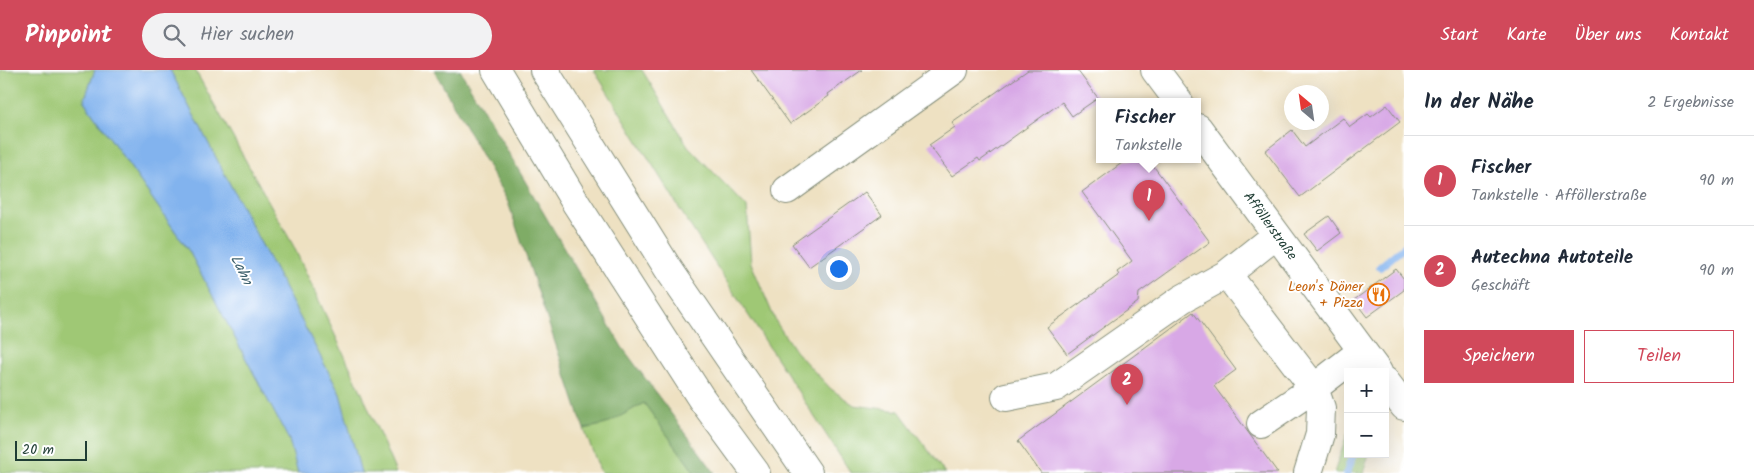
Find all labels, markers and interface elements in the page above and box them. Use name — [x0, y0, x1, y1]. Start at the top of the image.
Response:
search box — [142, 13, 492, 58]
text: Pinpoint — [25, 16, 112, 55]
text: Hier suchen — [200, 20, 294, 50]
icon: search — [160, 21, 188, 49]
text: Start — [1440, 21, 1478, 50]
text: Karte — [1506, 21, 1546, 50]
text: Über uns — [1574, 21, 1642, 50]
text: Kontakt — [1670, 21, 1729, 50]
north arrow — [1284, 85, 1329, 130]
text: In der Nähe — [1424, 86, 1534, 119]
text: 2 Ergebnisse — [1647, 90, 1734, 115]
popup — [1096, 98, 1201, 163]
text: Fischer — [1115, 103, 1175, 133]
text: Tankstelle — [1115, 133, 1182, 158]
text: Fischer — [1471, 153, 1531, 183]
text: 1 — [1438, 168, 1442, 193]
text: 90 m — [1699, 168, 1734, 193]
pin: 1 — [1133, 180, 1165, 221]
text: Tankstelle · Afföllerstraße — [1471, 183, 1647, 208]
street label: Afföllerstraße — [1238, 187, 1303, 265]
text: Autechna Autoteile — [1471, 243, 1633, 273]
water label: Lahn — [223, 251, 259, 290]
your location — [826, 256, 852, 282]
text: 2 — [1435, 258, 1445, 283]
text: 90 m — [1699, 258, 1734, 283]
text: Geschäft — [1471, 273, 1530, 298]
place label: Leon's Döner + Pizza — [1288, 276, 1364, 314]
restaurant icon: Leon's Döner + Pizza — [1367, 283, 1391, 307]
button: Speichern — [1424, 330, 1574, 383]
button: Teilen — [1584, 330, 1734, 383]
pin: 2 — [1111, 364, 1143, 405]
map controls — [1344, 368, 1389, 458]
button: + — [1344, 368, 1389, 413]
button: − — [1344, 413, 1389, 458]
scale bar — [15, 438, 88, 461]
text: 20 m — [22, 439, 54, 461]

